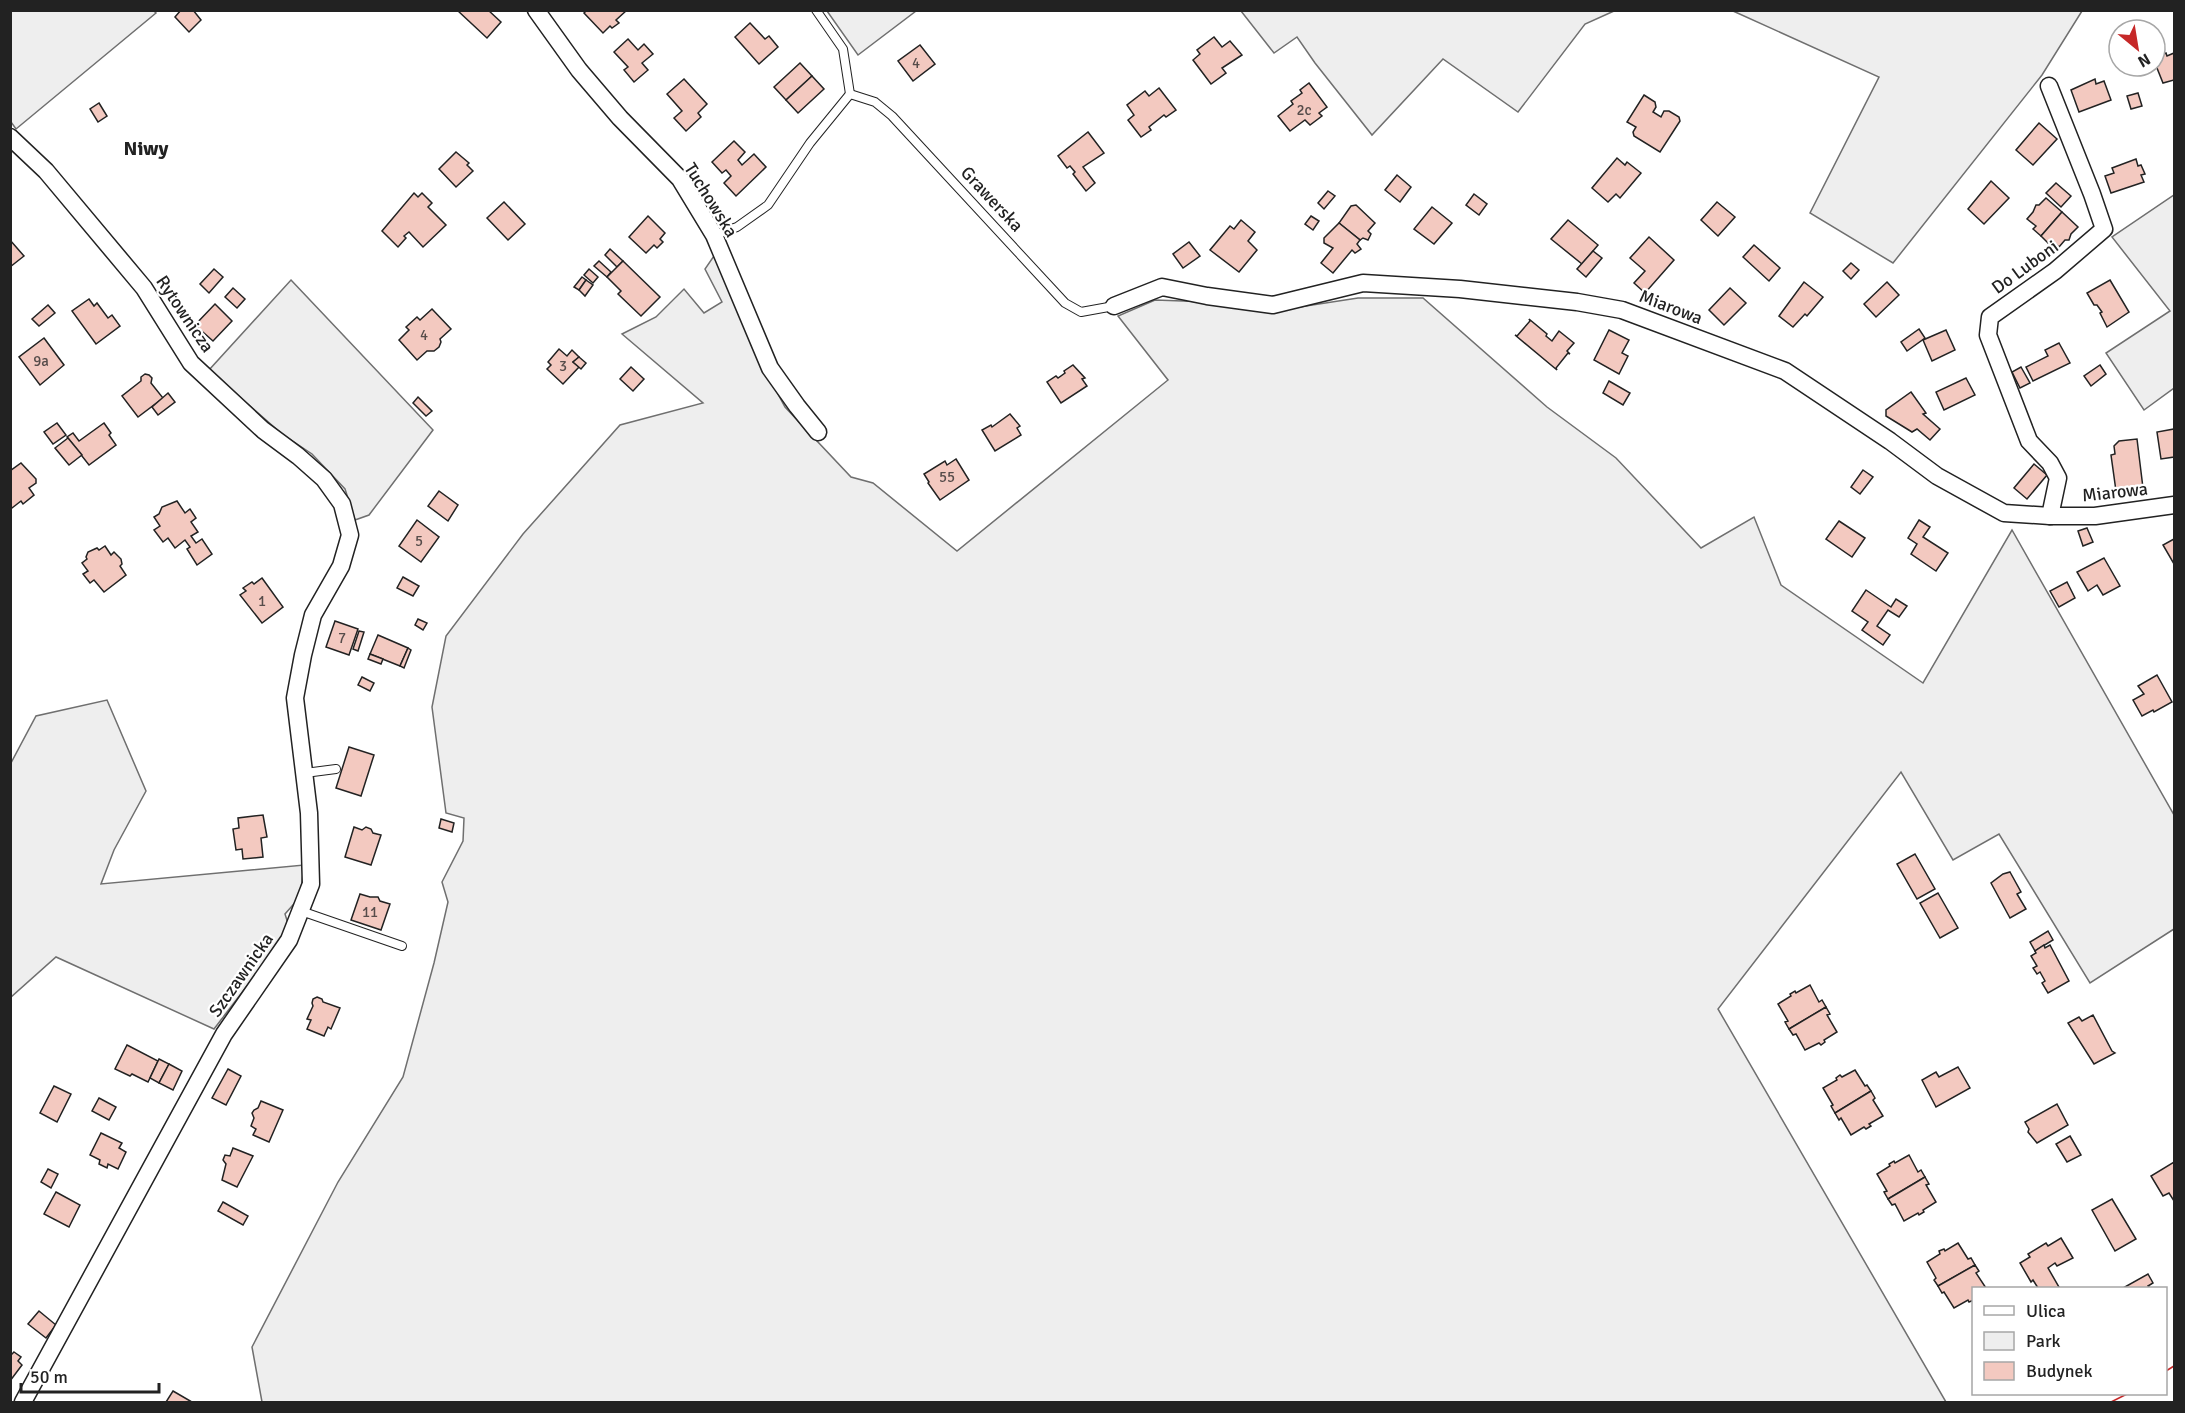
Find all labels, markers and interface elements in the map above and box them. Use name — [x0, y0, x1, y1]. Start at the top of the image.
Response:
north arrow — [2107, 18, 2167, 78]
text: N — [2134, 49, 2154, 72]
house number: 4 — [912, 54, 920, 72]
house number: 2c — [1296, 101, 1312, 119]
district label: Niwy — [124, 136, 168, 161]
street label: Tuchowska — [680, 159, 742, 241]
street label: Grawerska — [956, 162, 1028, 236]
street label: Do Luboni — [1987, 235, 2063, 299]
street label: Rytownicza — [151, 271, 219, 357]
street label: Miarowa — [1636, 285, 1706, 329]
house number: 4 — [420, 326, 428, 344]
house number: 9a — [33, 352, 49, 370]
house number: 3 — [559, 357, 567, 375]
house number: 55 — [939, 468, 955, 486]
street label: Miarowa — [2081, 478, 2149, 506]
house number: 5 — [415, 532, 423, 550]
house number: 1 — [258, 592, 266, 610]
house number: 7 — [338, 629, 346, 647]
house number: 11 — [362, 903, 378, 921]
street label: Szczawnicka — [204, 929, 278, 1021]
legend — [1972, 1287, 2167, 1395]
text: Ulica — [2026, 1300, 2066, 1322]
text: Park — [2026, 1330, 2061, 1352]
scale bar — [21, 1356, 159, 1394]
text: Budynek — [2026, 1360, 2093, 1382]
text: 50 m — [30, 1366, 68, 1388]

